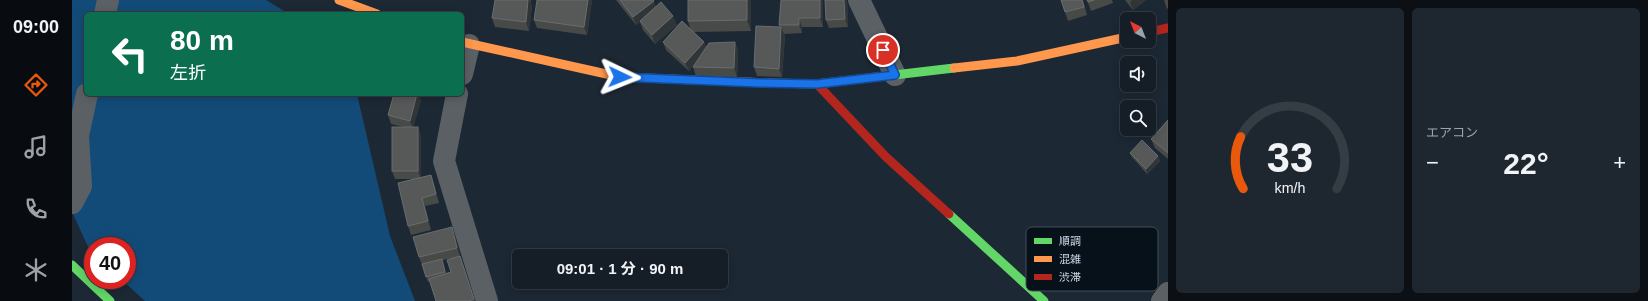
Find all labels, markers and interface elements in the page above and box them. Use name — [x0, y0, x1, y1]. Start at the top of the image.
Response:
north arrow — [1120, 12, 1156, 48]
map controls — [1120, 12, 1156, 136]
text: 09:00 — [13, 17, 59, 37]
text: 80 m — [170, 25, 234, 56]
icon: left — [104, 28, 156, 80]
pin — [866, 33, 900, 67]
icon: arrive — [872, 39, 894, 61]
position arrow — [599, 56, 641, 98]
button: sound — [1120, 56, 1156, 92]
text: 左折 — [170, 63, 206, 83]
icon: directions — [22, 71, 50, 99]
button: search — [1120, 100, 1156, 136]
text: エアコン — [1426, 125, 1478, 140]
icon: music — [22, 133, 50, 161]
text: 33 — [1267, 133, 1313, 180]
text: 22° — [1503, 147, 1549, 180]
text: − — [1426, 150, 1439, 175]
text: + — [1613, 150, 1626, 175]
text: km/h — [1275, 179, 1306, 195]
icon: phone — [22, 195, 50, 223]
legend — [1026, 227, 1158, 291]
text: 順調 — [1059, 235, 1081, 247]
speed limit sign: 40 — [84, 237, 136, 289]
text: 混雑 — [1059, 253, 1081, 265]
icon: climate — [22, 256, 50, 284]
text: 09:01 · 1 分 · 90 m — [557, 260, 683, 277]
text: 渋滞 — [1059, 271, 1081, 283]

